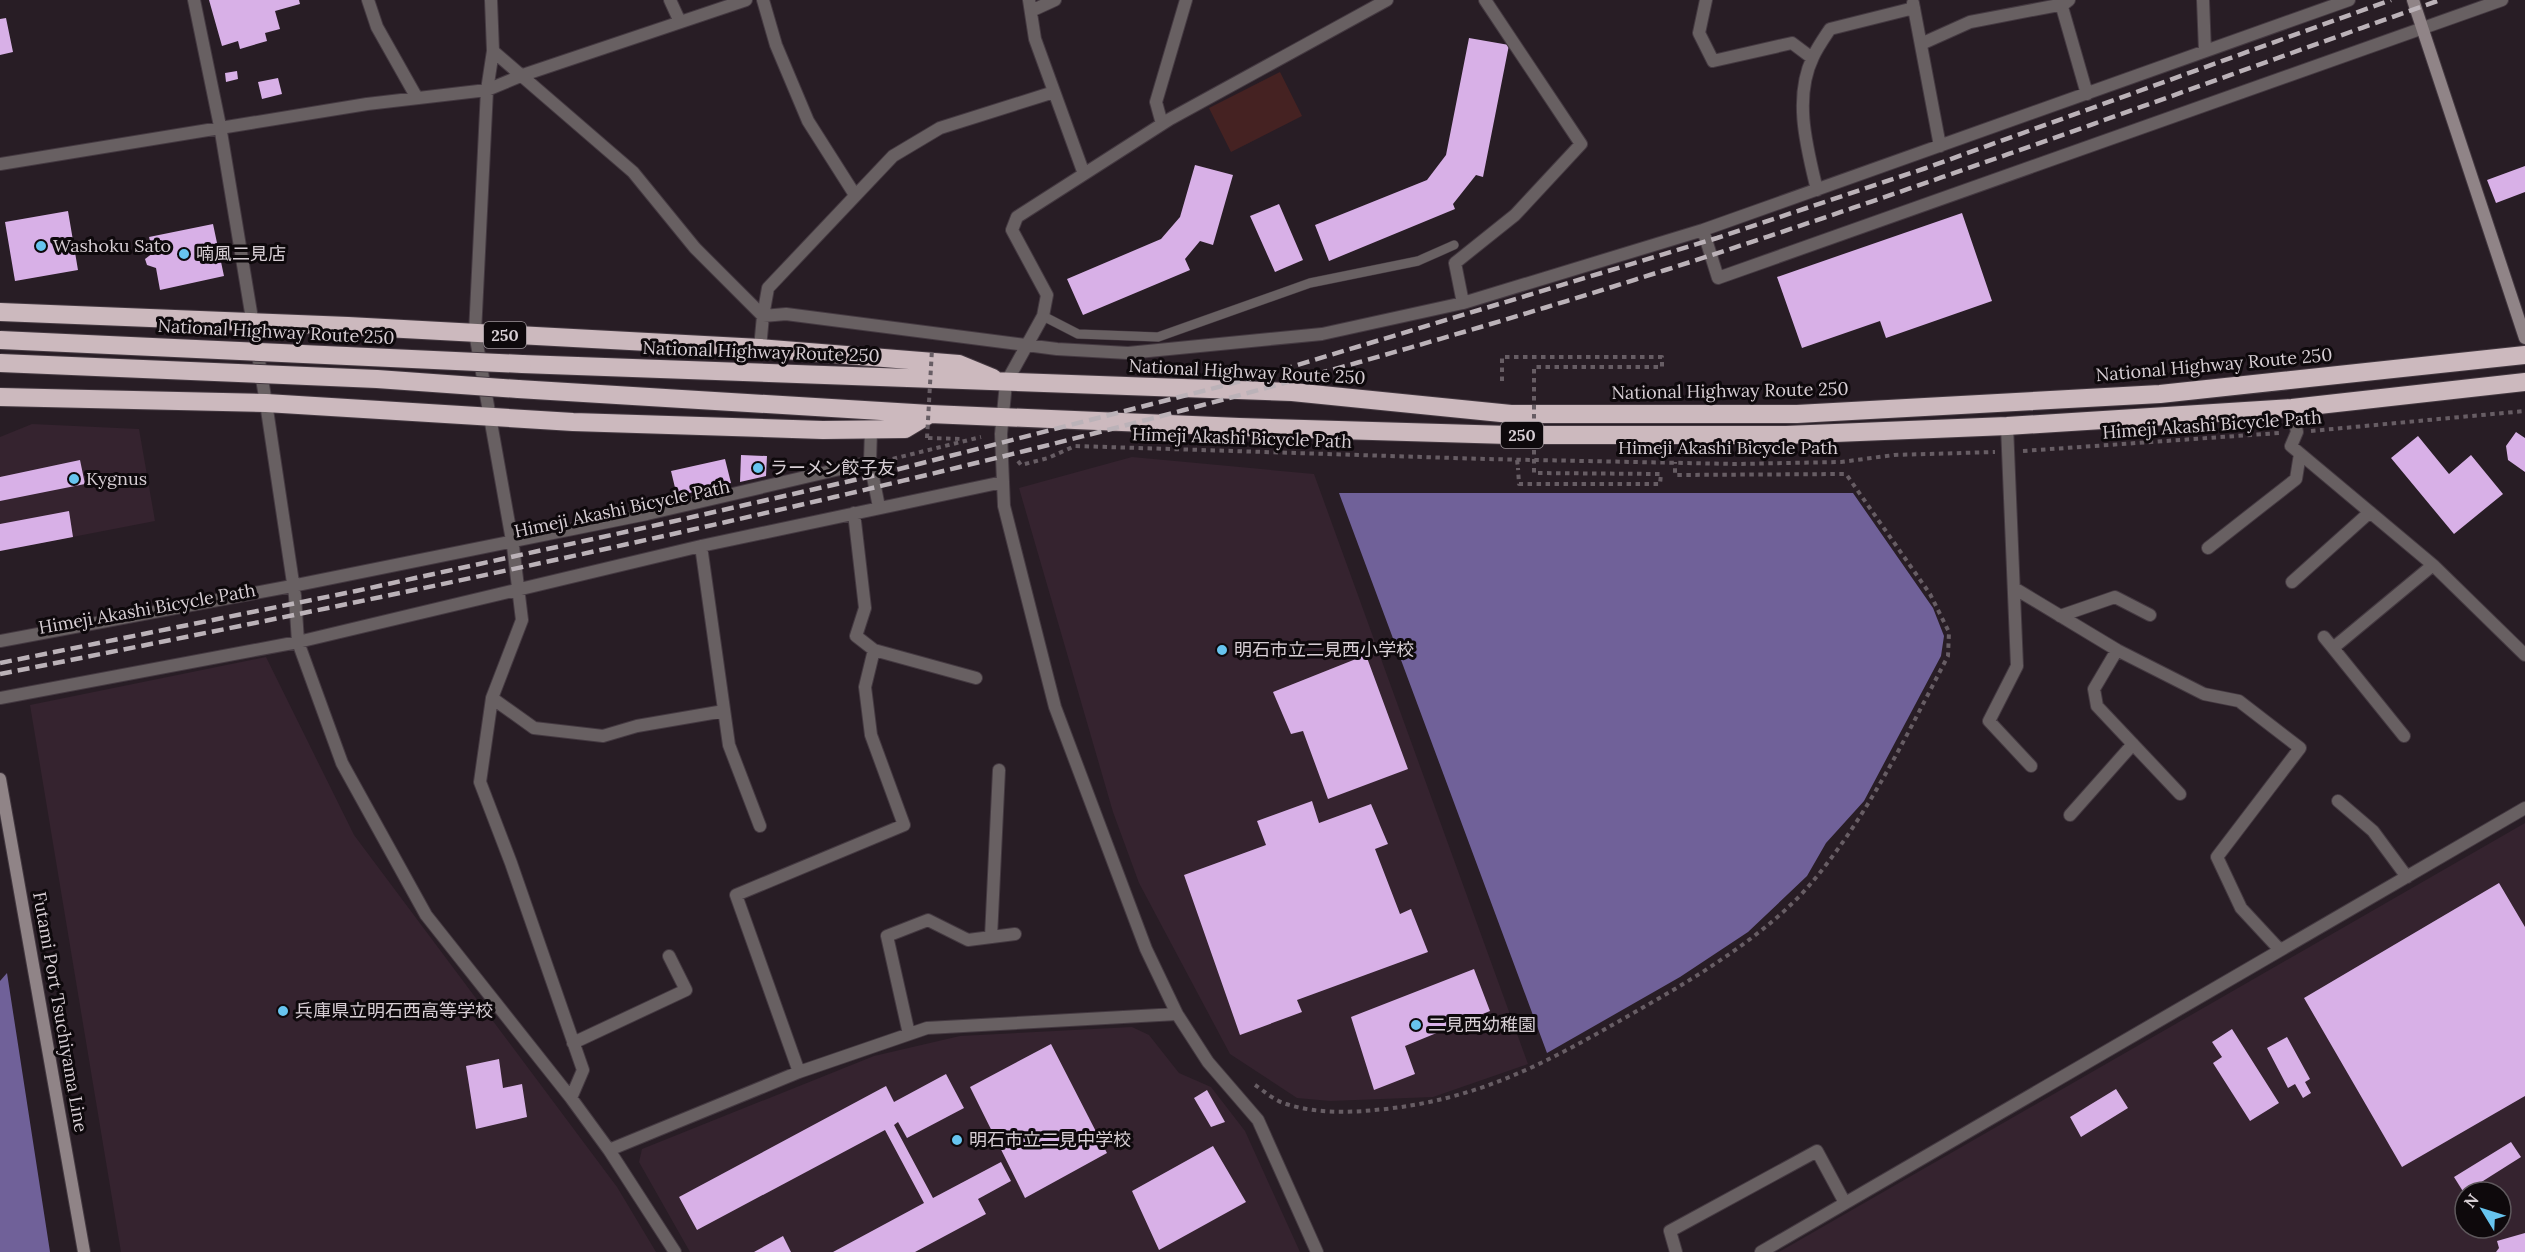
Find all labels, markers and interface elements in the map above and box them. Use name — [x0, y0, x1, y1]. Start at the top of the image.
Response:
place label: Washoku Sato — [53, 234, 171, 257]
marker: Washoku Sato — [34, 239, 48, 253]
place label: 喃風二見店 — [196, 242, 286, 265]
marker: 喃風二見店 — [177, 247, 191, 261]
street label: National Highway Route 250 — [157, 314, 395, 349]
road number: 250 — [484, 322, 526, 348]
street label: National Highway Route 250 — [642, 336, 880, 367]
street label: National Highway Route 250 — [2095, 343, 2333, 386]
street label: National Highway Route 250 — [1128, 354, 1366, 389]
street label: National Highway Route 250 — [1611, 377, 1849, 404]
street label: Himeji Akashi Bicycle Path — [2101, 405, 2323, 444]
street label: Himeji Akashi Bicycle Path — [1132, 422, 1353, 453]
road number: 250 — [1501, 422, 1543, 448]
street label: Himeji Akashi Bicycle Path — [1618, 436, 1838, 459]
place label: ラーメン餃子友 — [770, 456, 895, 479]
marker: ラーメン餃子友 — [751, 461, 765, 475]
place label: Kygnus — [86, 467, 147, 490]
marker: Kygnus — [67, 472, 81, 486]
street label: Himeji Akashi Bicycle Path — [512, 474, 732, 543]
street label: Himeji Akashi Bicycle Path — [37, 578, 257, 639]
place label: 明石市立二見西小学校 — [1234, 638, 1414, 661]
marker: 明石市立二見西小学校 — [1215, 643, 1229, 657]
street label: Futami Port Tsuchiyama Line — [28, 890, 93, 1134]
place label: 兵庫県立明石西高等学校 — [295, 999, 493, 1022]
marker: 兵庫県立明石西高等学校 — [276, 1004, 290, 1018]
place label: 二見西幼稚園 — [1428, 1013, 1536, 1036]
marker: 二見西幼稚園 — [1409, 1018, 1423, 1032]
place label: 明石市立二見中学校 — [969, 1128, 1131, 1151]
marker: 明石市立二見中学校 — [950, 1133, 964, 1147]
north arrow — [2453, 1180, 2513, 1240]
text: N — [2459, 1190, 2483, 1212]

